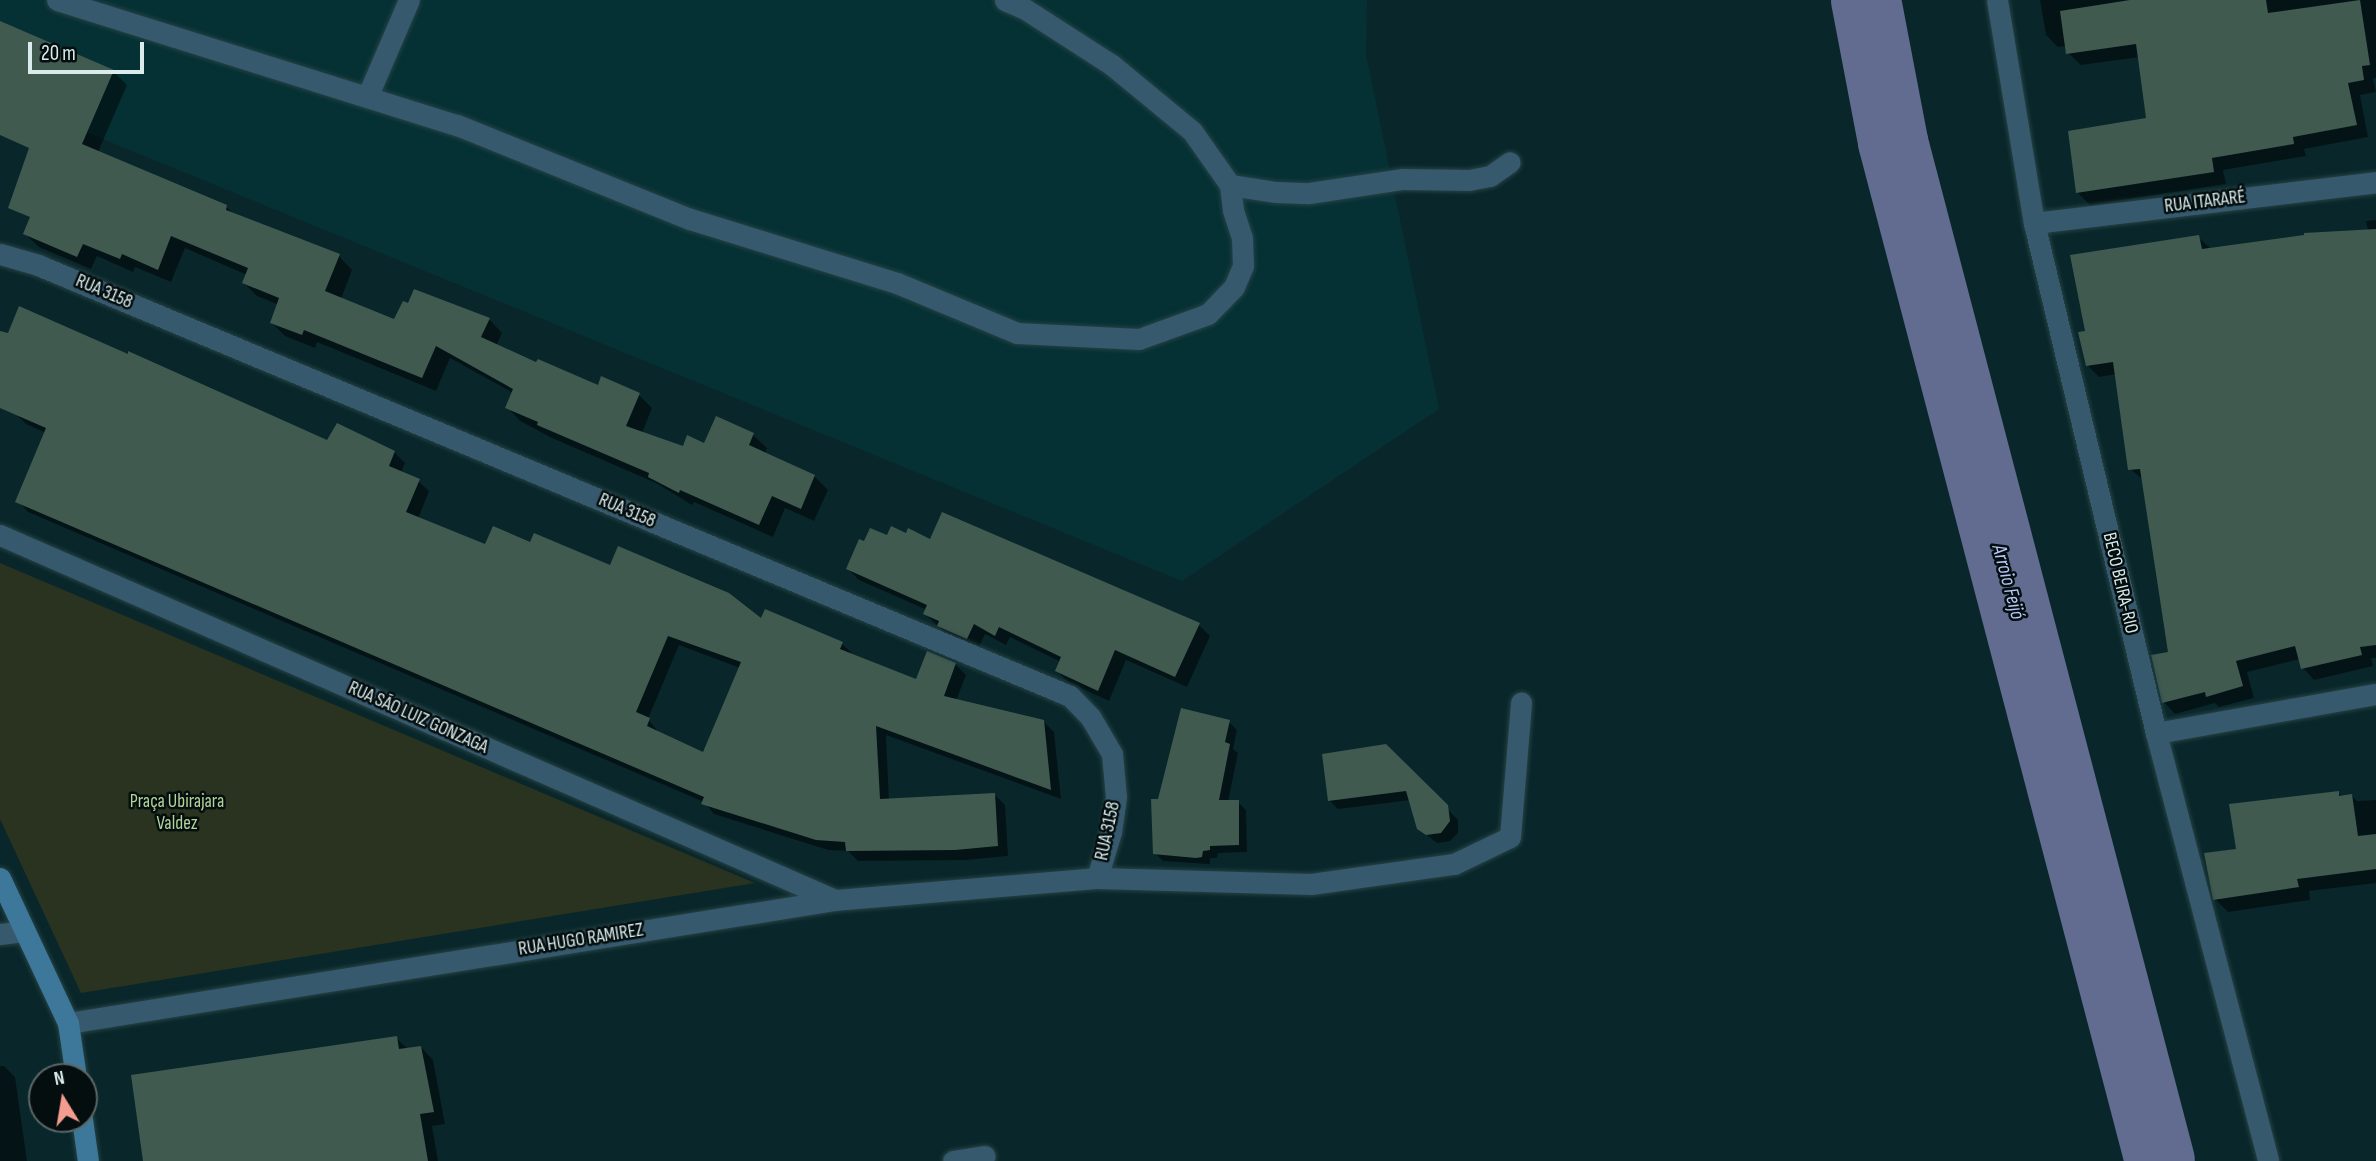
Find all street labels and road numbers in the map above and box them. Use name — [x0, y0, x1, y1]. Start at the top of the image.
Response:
street label: RUA ITARARÉ — [2163, 186, 2247, 218]
street label: RUA 3158 — [72, 270, 136, 314]
street label: RUA 3158 — [595, 489, 659, 533]
street label: BECO BEIRA-RIO — [2097, 530, 2143, 636]
street label: RUA SÃO LUIZ GONZAGA — [345, 677, 491, 759]
street label: RUA 3158 — [1091, 799, 1125, 863]
street label: RUA HUGO RAMIREZ — [517, 919, 645, 961]

